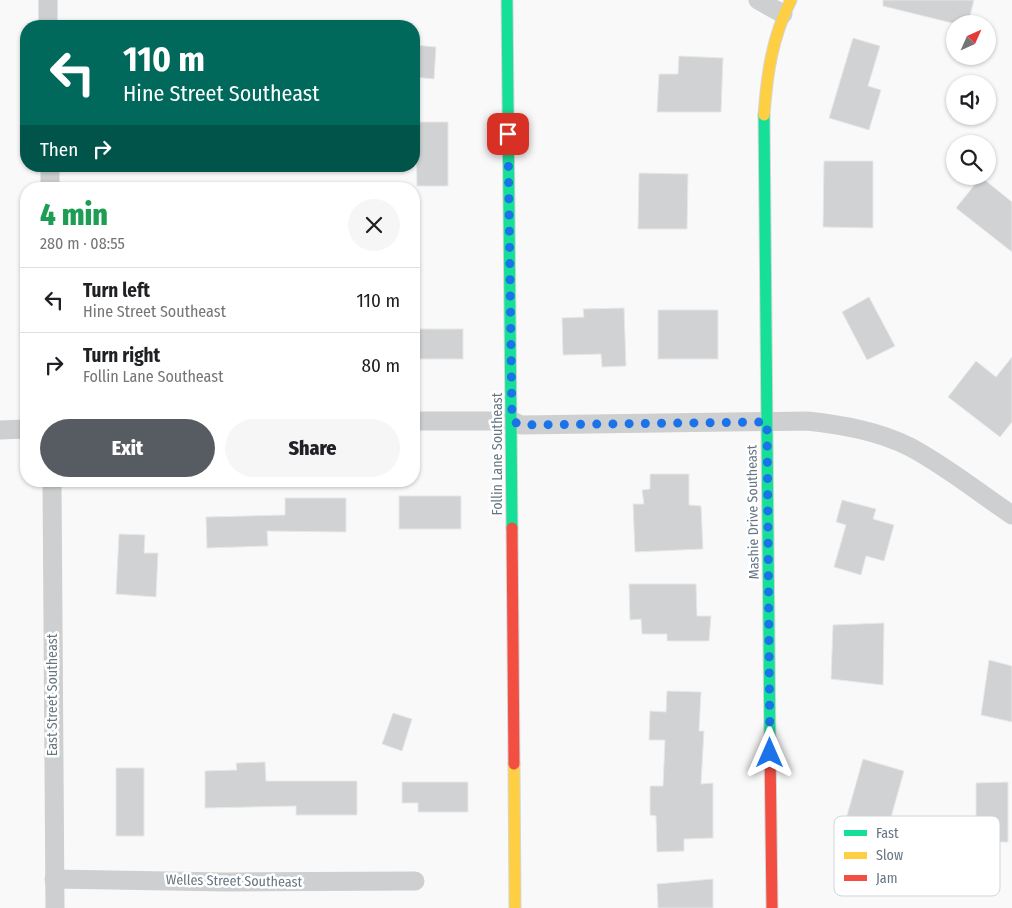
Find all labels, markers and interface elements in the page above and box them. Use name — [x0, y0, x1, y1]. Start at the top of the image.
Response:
north arrow — [946, 15, 996, 65]
map controls — [946, 15, 996, 185]
text: 110 m — [123, 38, 205, 80]
icon: left — [40, 40, 105, 105]
button: sound — [946, 75, 996, 125]
text: Hine Street Southeast — [123, 80, 319, 107]
pin — [487, 113, 529, 155]
icon: arrive — [494, 120, 522, 148]
icon: right — [88, 135, 116, 163]
button: search — [946, 135, 996, 185]
text: Then — [40, 138, 78, 161]
text: 4 min — [40, 197, 108, 233]
button: close — [348, 199, 400, 251]
text: 280 m · 08:55 — [40, 234, 125, 253]
text: Turn left — [83, 279, 150, 302]
icon: left — [40, 286, 68, 314]
text: 110 m — [356, 289, 400, 312]
text: Hine Street Southeast — [83, 302, 226, 321]
text: Turn right — [83, 344, 160, 367]
icon: right — [40, 351, 68, 379]
text: 80 m — [362, 354, 400, 377]
text: Follin Lane Southeast — [83, 367, 223, 386]
street label: Follin Lane Southeast — [489, 392, 506, 515]
button: Exit — [40, 419, 215, 477]
button: Share — [225, 419, 400, 477]
street label: Mashie Drive Southeast — [743, 444, 763, 579]
street label: East Street Southeast — [44, 633, 61, 756]
position arrow — [743, 726, 795, 778]
legend — [834, 816, 1000, 896]
text: Fast — [876, 825, 899, 842]
text: Slow — [876, 847, 903, 864]
text: Jam — [876, 870, 897, 887]
street label: Welles Street Southeast — [166, 871, 303, 891]

